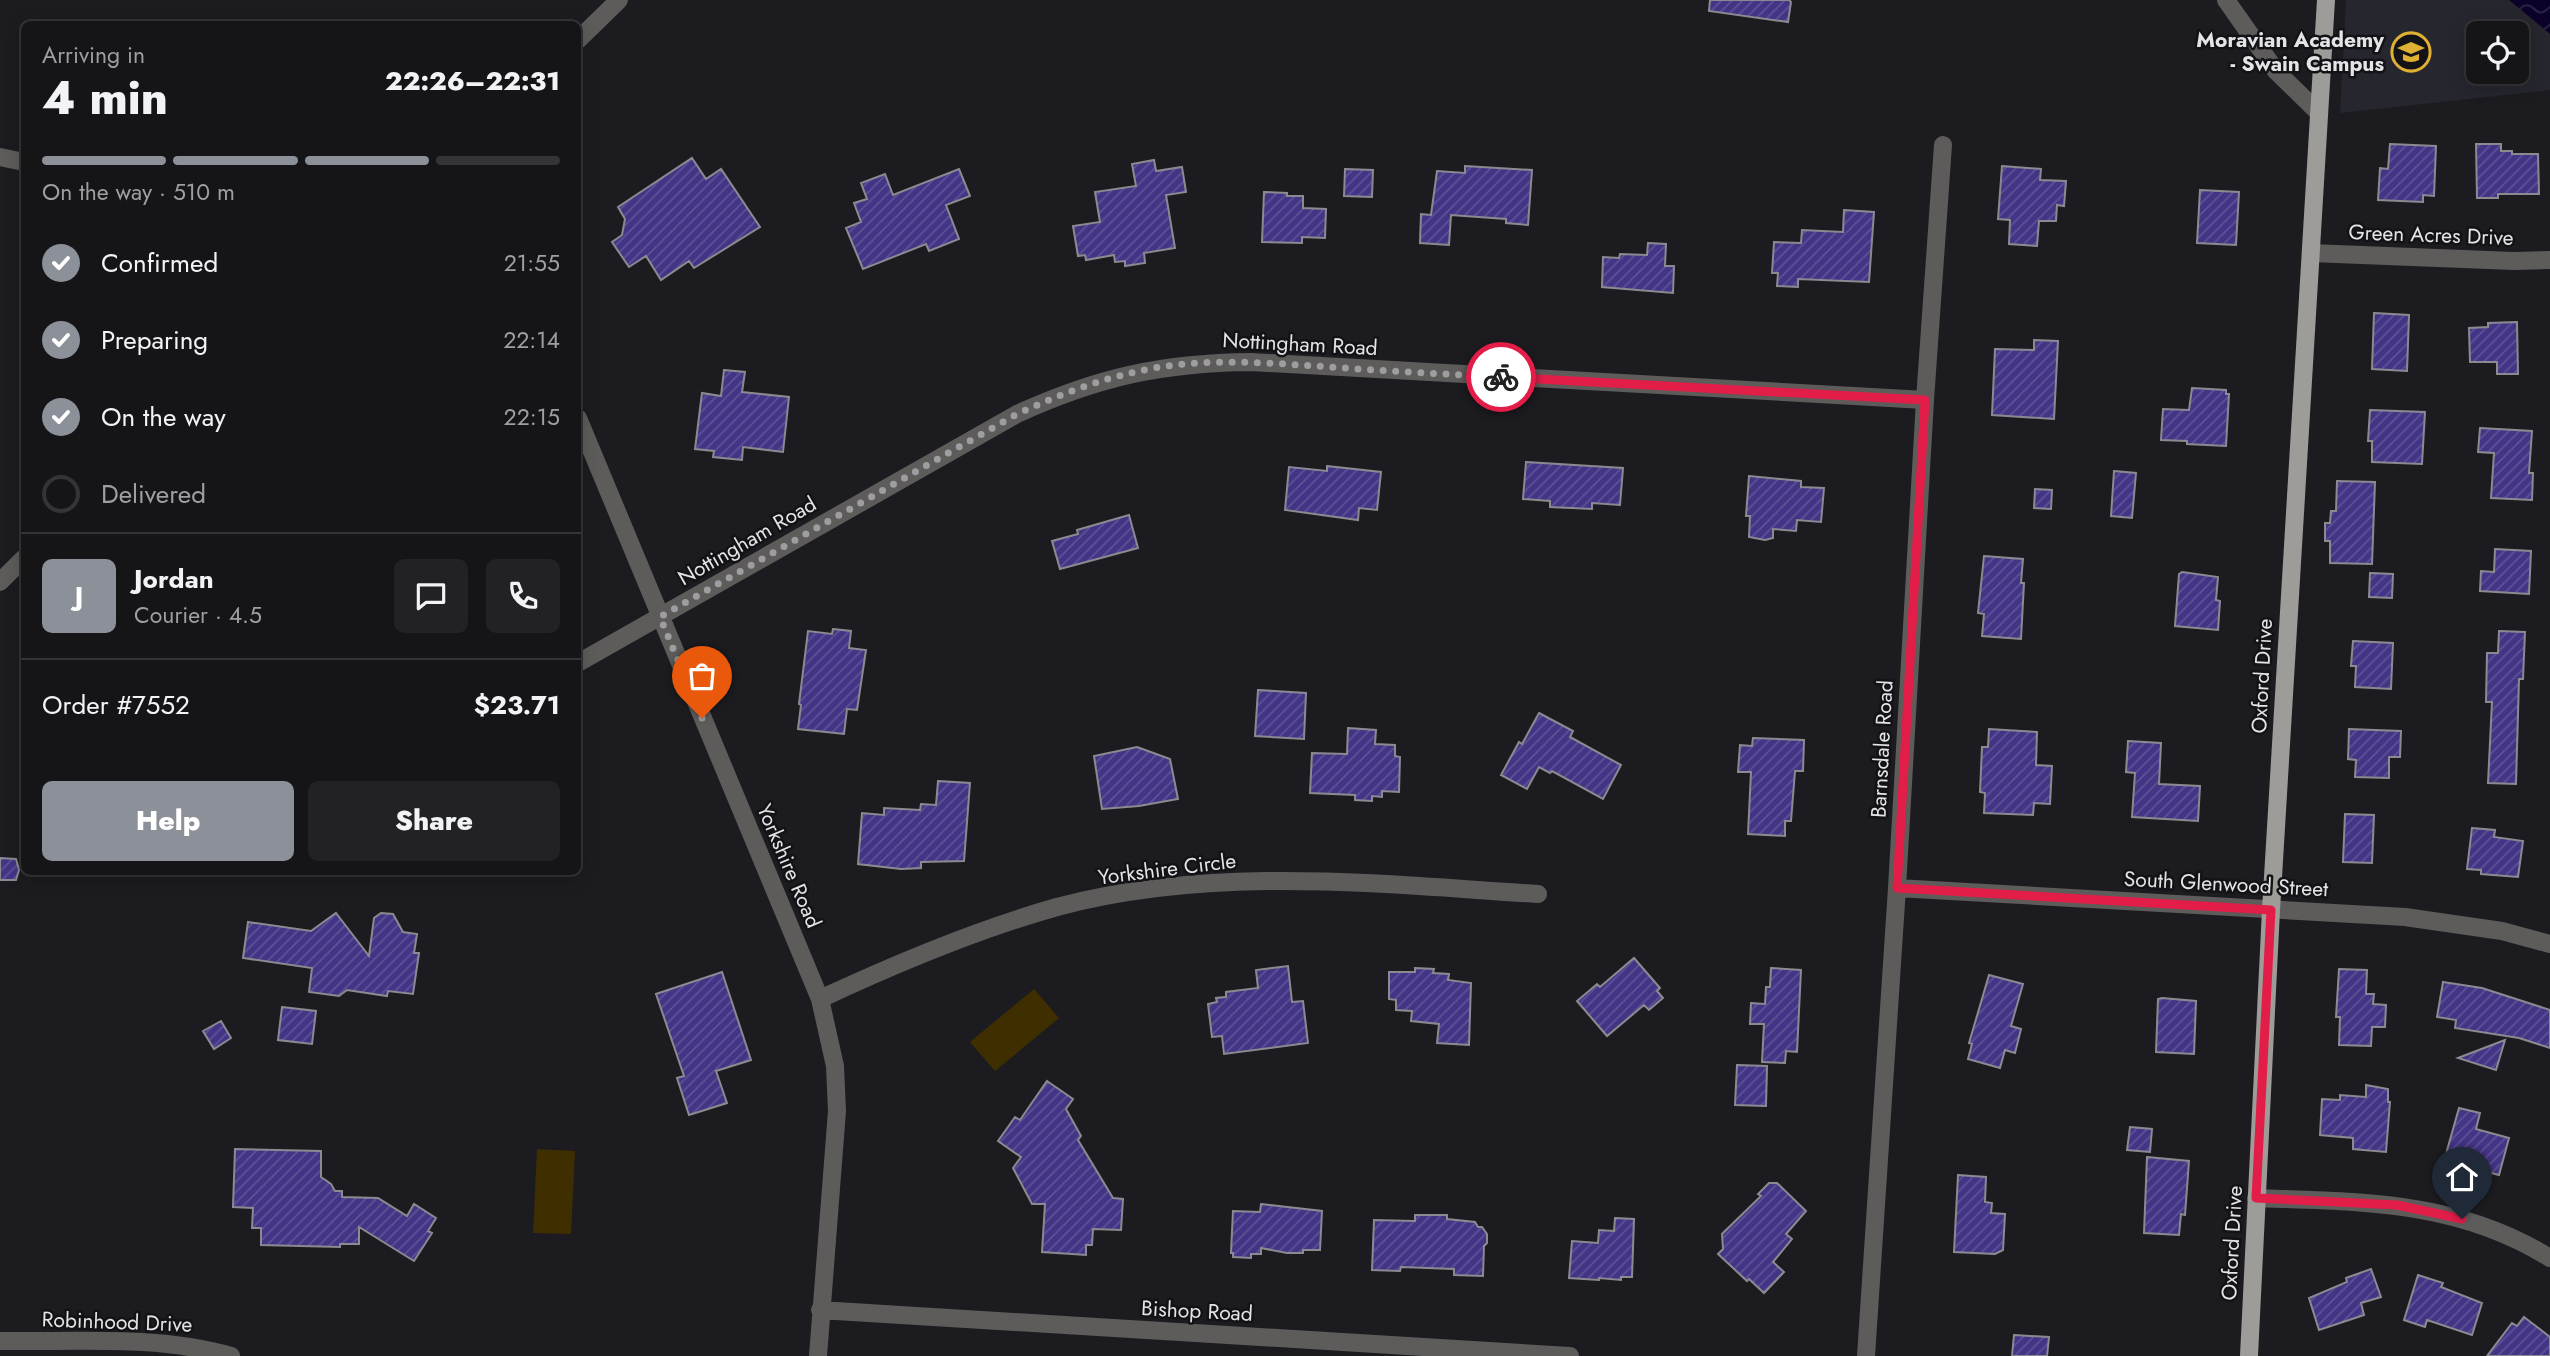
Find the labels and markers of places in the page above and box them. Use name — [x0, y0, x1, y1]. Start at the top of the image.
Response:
place label: Moravian Academy - Swain Campus — [2196, 25, 2385, 79]
school or university icon: Moravian Academy - Swain Campus — [2390, 31, 2432, 73]
pin — [672, 646, 732, 718]
pin — [2432, 1147, 2492, 1219]

